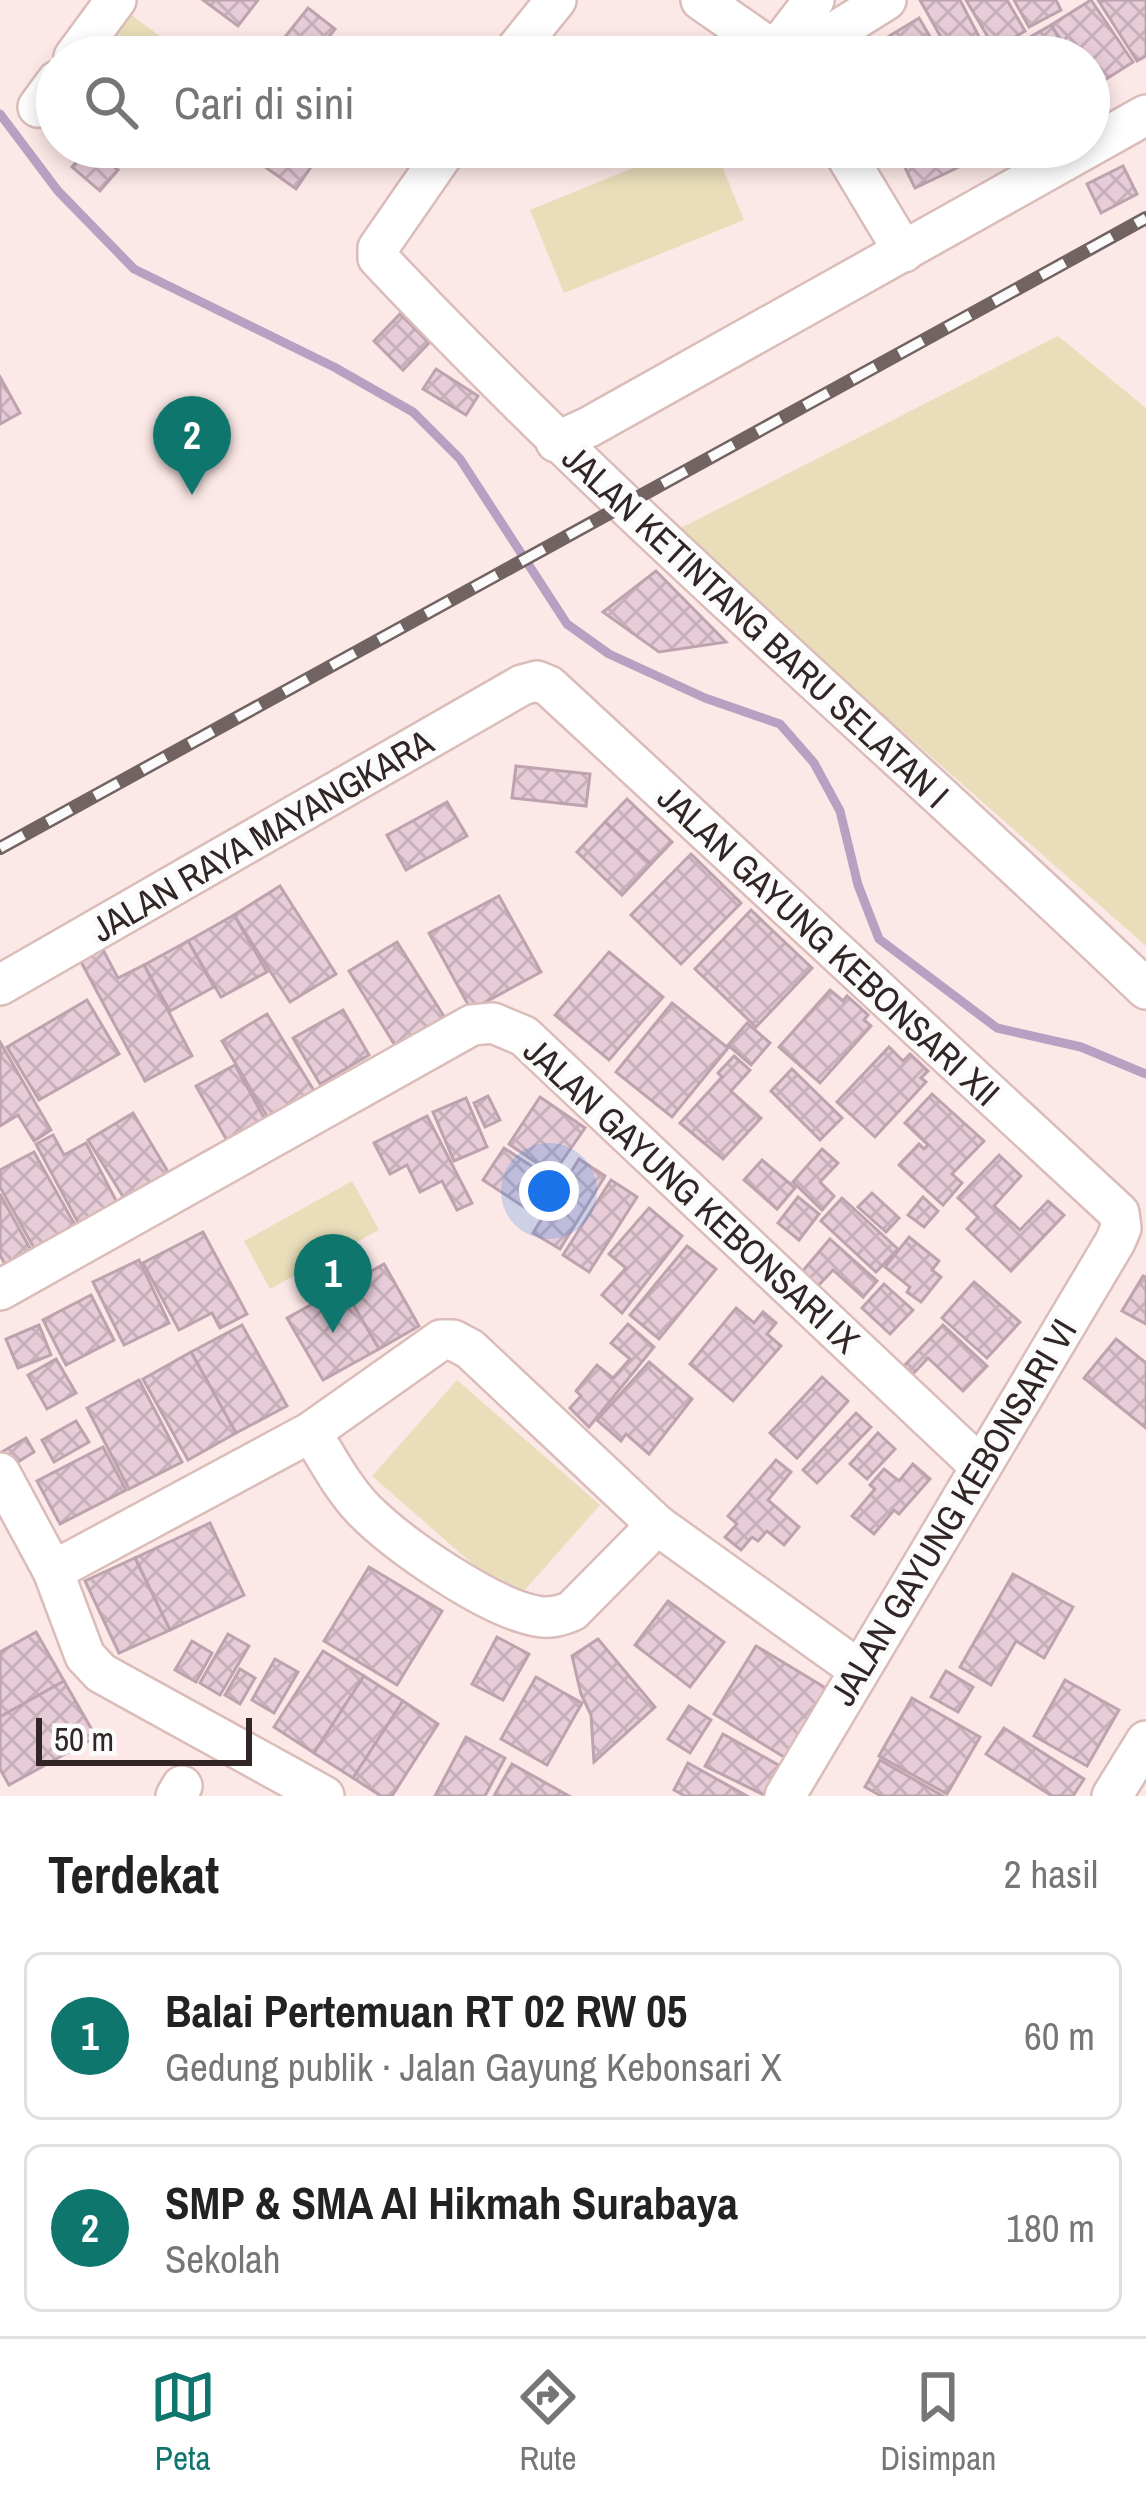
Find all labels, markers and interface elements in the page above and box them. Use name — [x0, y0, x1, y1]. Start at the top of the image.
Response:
search box — [36, 36, 1110, 168]
icon: search — [78, 69, 144, 135]
text: Cari di sini — [174, 72, 355, 133]
pin: 2 — [153, 396, 231, 495]
street label: JALAN KETINTANG BARU SELATAN I — [552, 434, 960, 818]
street label: JALAN RAYA MAYANGKARA — [83, 717, 442, 952]
street label: JALAN GAYUNG KEBONSARI XII — [648, 774, 1010, 1116]
street label: JALAN GAYUNG KEBONSARI IX — [514, 1027, 870, 1364]
your location — [519, 1161, 579, 1221]
pin: 1 — [294, 1234, 372, 1333]
street label: JALAN GAYUNG KEBONSARI VI — [818, 1310, 1088, 1714]
scale bar — [36, 1712, 252, 1765]
text: 50 m — [54, 1717, 114, 1761]
text: Terdekat — [48, 1840, 219, 1909]
text: 2 hasil — [1004, 1848, 1098, 1900]
text: Balai Pertemuan RT 02 RW 05 — [165, 1980, 687, 2041]
text: 1 — [81, 2010, 99, 2062]
text: 60 m — [1024, 2010, 1095, 2062]
text: Gedung publik · Jalan Gayung Kebonsari X — [165, 2041, 782, 2093]
text: SMP & SMA Al Hikmah Surabaya — [165, 2172, 738, 2233]
text: 2 — [81, 2202, 99, 2254]
text: 180 m — [1006, 2202, 1095, 2254]
text: Sekolah — [165, 2233, 281, 2285]
tab: Peta — [150, 2364, 216, 2480]
tab: Rute — [515, 2364, 581, 2480]
tab: Disimpan — [880, 2364, 996, 2480]

